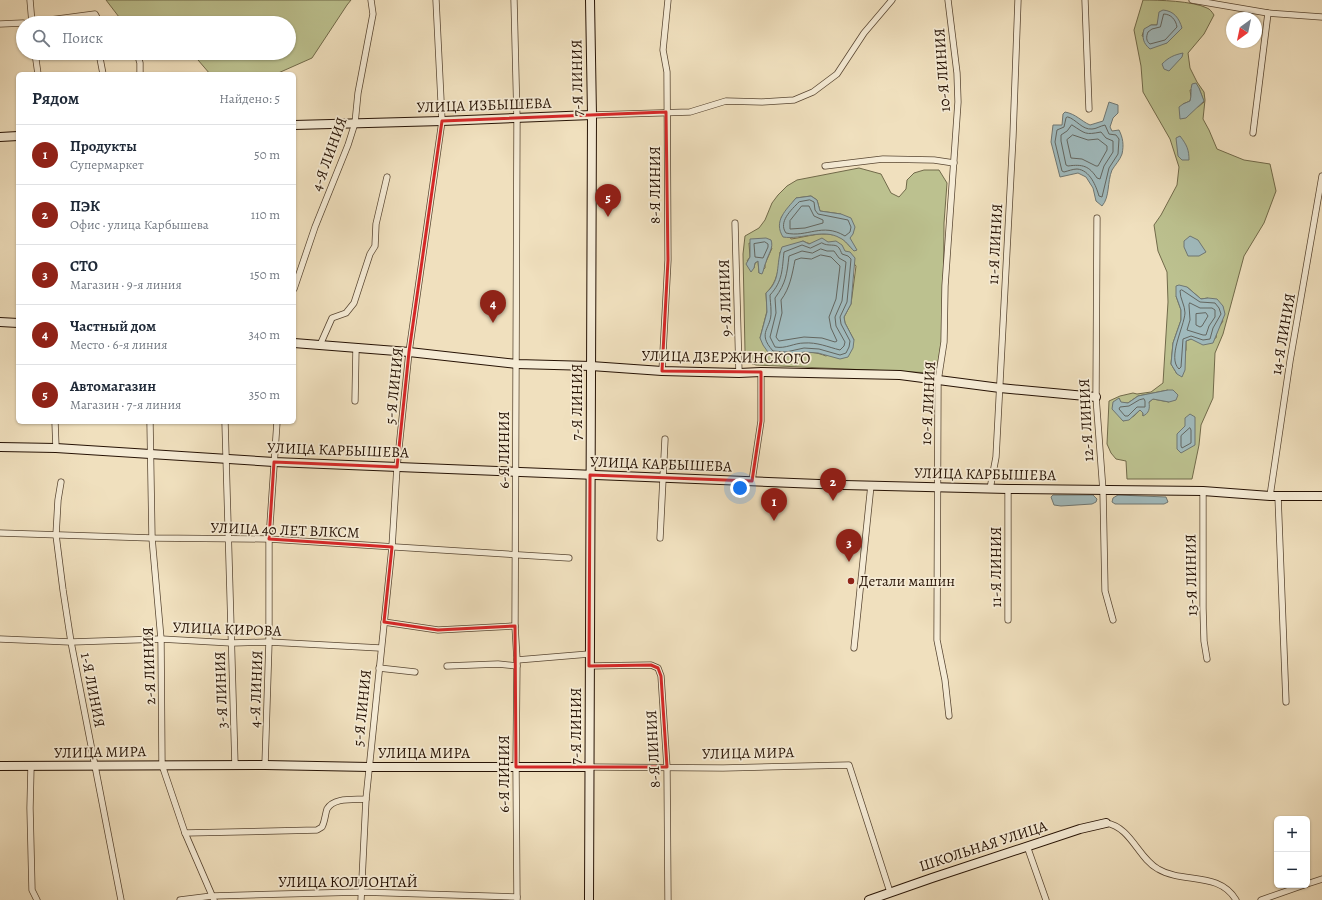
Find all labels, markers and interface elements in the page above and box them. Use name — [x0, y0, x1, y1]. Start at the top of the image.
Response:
north arrow — [1226, 12, 1262, 48]
search box — [16, 16, 296, 60]
icon: search — [30, 27, 52, 49]
street label: 10-Я ЛИНИЯ — [929, 27, 955, 113]
text: Поиск — [62, 28, 103, 48]
street label: 7-Я ЛИНИЯ — [566, 39, 588, 117]
text: Рядом — [32, 87, 79, 110]
text: Найдено: 5 — [219, 90, 280, 107]
street label: УЛИЦА ИЗБЫШЕВА — [416, 93, 552, 117]
street label: 4-Я ЛИНИЯ — [306, 114, 352, 194]
text: Продукты — [70, 136, 137, 156]
text: 1 — [43, 146, 47, 163]
text: 50 m — [254, 146, 280, 163]
street label: 8-Я ЛИНИЯ — [645, 146, 665, 224]
text: Супермаркет — [70, 156, 144, 173]
pin: 5 — [595, 184, 621, 217]
text: ПЭК — [70, 196, 100, 216]
street label: 11-Я ЛИНИЯ — [983, 203, 1007, 285]
text: 2 — [42, 206, 48, 223]
text: 110 m — [251, 206, 280, 223]
text: Офис · улица Карбышева — [70, 216, 209, 233]
text: СТО — [70, 256, 98, 276]
street label: 9-Я ЛИНИЯ — [714, 259, 736, 337]
text: 3 — [42, 266, 48, 283]
text: 150 m — [250, 266, 280, 283]
text: Магазин · 9-я линия — [70, 276, 182, 293]
pin: 4 — [480, 290, 506, 323]
street label: 14-Я ЛИНИЯ — [1266, 292, 1300, 376]
text: Частный дом — [70, 316, 156, 336]
text: 4 — [42, 326, 48, 343]
text: 340 m — [248, 326, 280, 343]
text: Место · 6-я линия — [70, 336, 167, 353]
street label: УЛИЦА ДЗЕРЖИНСКОГО — [641, 346, 811, 368]
street label: 5-Я ЛИНИЯ — [380, 347, 408, 425]
street label: 10-Я ЛИНИЯ — [916, 361, 940, 445]
street label: 7-Я ЛИНИЯ — [567, 363, 587, 441]
text: Автомагазин — [70, 376, 156, 396]
street label: 12-Я ЛИНИЯ — [1074, 378, 1098, 462]
text: 5 — [42, 386, 48, 403]
text: 350 m — [249, 386, 280, 403]
text: Магазин · 7-я линия — [70, 396, 181, 413]
street label: 6-Я ЛИНИЯ — [494, 411, 514, 489]
street label: УЛИЦА КАРБЫШЕВА — [267, 438, 410, 462]
street label: УЛИЦА КАРБЫШЕВА — [590, 452, 733, 476]
street label: УЛИЦА КАРБЫШЕВА — [914, 463, 1056, 485]
pin: 2 — [820, 468, 846, 501]
your location — [730, 478, 750, 498]
pin: 1 — [761, 488, 787, 521]
street label: УЛИЦА 40 ЛЕТ ВЛКСМ — [210, 517, 360, 543]
street label: 11-Я ЛИНИЯ — [986, 527, 1006, 608]
pin: 3 — [836, 529, 862, 562]
street label: 13-Я ЛИНИЯ — [1180, 534, 1202, 616]
place label: Детали машин — [859, 571, 955, 591]
marker: Детали машин — [846, 576, 856, 586]
street label: УЛИЦА КИРОВА — [172, 617, 282, 641]
street label: 2-Я ЛИНИЯ — [138, 627, 160, 705]
street label: 4-Я ЛИНИЯ — [245, 650, 267, 728]
street label: 1-Я ЛИНИЯ — [76, 651, 110, 729]
street label: 3-Я ЛИНИЯ — [210, 651, 232, 729]
street label: 5-Я ЛИНИЯ — [348, 669, 376, 747]
street label: 7-Я ЛИНИЯ — [566, 687, 586, 765]
street label: 8-Я ЛИНИЯ — [641, 710, 665, 788]
street label: 6-Я ЛИНИЯ — [494, 735, 514, 813]
street label: УЛИЦА МИРА — [54, 741, 146, 763]
street label: УЛИЦА МИРА — [702, 742, 794, 764]
street label: УЛИЦА МИРА — [378, 743, 470, 763]
street label: ШКОЛЬНАЯ УЛИЦА — [916, 816, 1050, 876]
map controls — [1274, 816, 1310, 888]
button: + — [1274, 816, 1310, 852]
button: − — [1274, 852, 1310, 888]
street label: УЛИЦА КОЛЛОНТАЙ — [278, 872, 418, 892]

